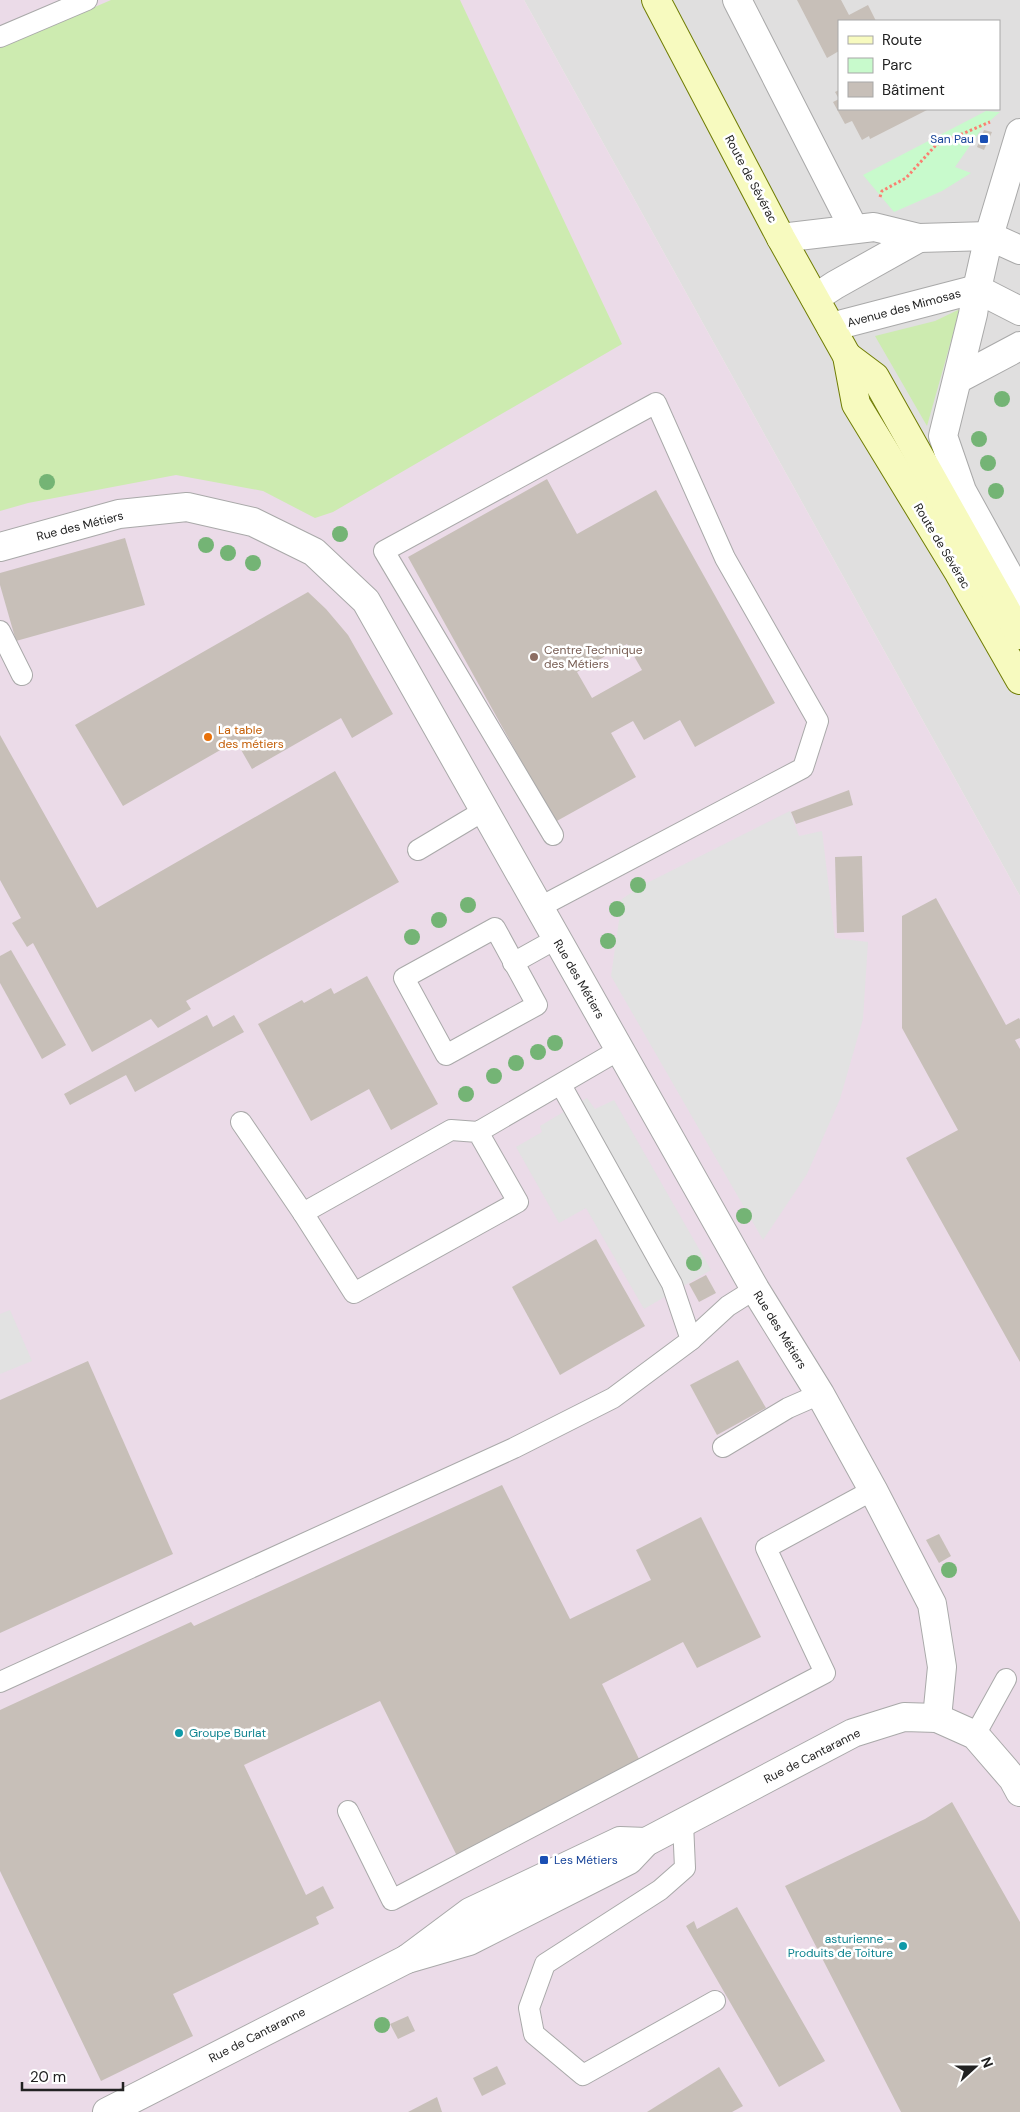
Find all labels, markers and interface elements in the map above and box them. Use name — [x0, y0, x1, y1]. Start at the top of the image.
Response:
legend — [838, 20, 1000, 110]
text: Route — [882, 30, 922, 50]
text: Parc — [882, 55, 912, 75]
text: Bâtiment — [882, 80, 945, 100]
place label: San Pau — [930, 131, 974, 147]
street label: Route de Sévérac — [721, 132, 781, 226]
marker: San Pau — [978, 133, 990, 145]
street label: Avenue des Mimosas — [845, 285, 963, 331]
street label: Route de Sévérac — [910, 500, 974, 592]
street label: Rue des Métiers — [35, 507, 125, 545]
place label: Centre Technique des Métiers — [544, 642, 643, 672]
marker: Centre Technique des Métiers — [528, 651, 540, 663]
place label: La table des métiers — [218, 722, 284, 752]
marker: La table des métiers — [202, 731, 214, 743]
street label: Rue des Métiers — [550, 936, 608, 1022]
street label: Rue des Métiers — [750, 1288, 810, 1372]
place label: Groupe Burlat — [189, 1725, 266, 1741]
street label: Rue de Cantaranne — [761, 1725, 863, 1787]
marker: Groupe Burlat — [173, 1727, 185, 1739]
place label: Les Métiers — [554, 1852, 618, 1868]
marker: Les Métiers — [538, 1854, 550, 1866]
place label: asturienne - Produits de Toiture — [788, 1931, 893, 1961]
marker: asturienne - Produits de Toiture — [897, 1940, 909, 1952]
street label: Rue de Cantaranne — [206, 2004, 308, 2066]
north arrow — [950, 2042, 1000, 2092]
text: N — [977, 2054, 997, 2070]
scale bar — [22, 2060, 124, 2092]
text: 20 m — [30, 2067, 66, 2087]

